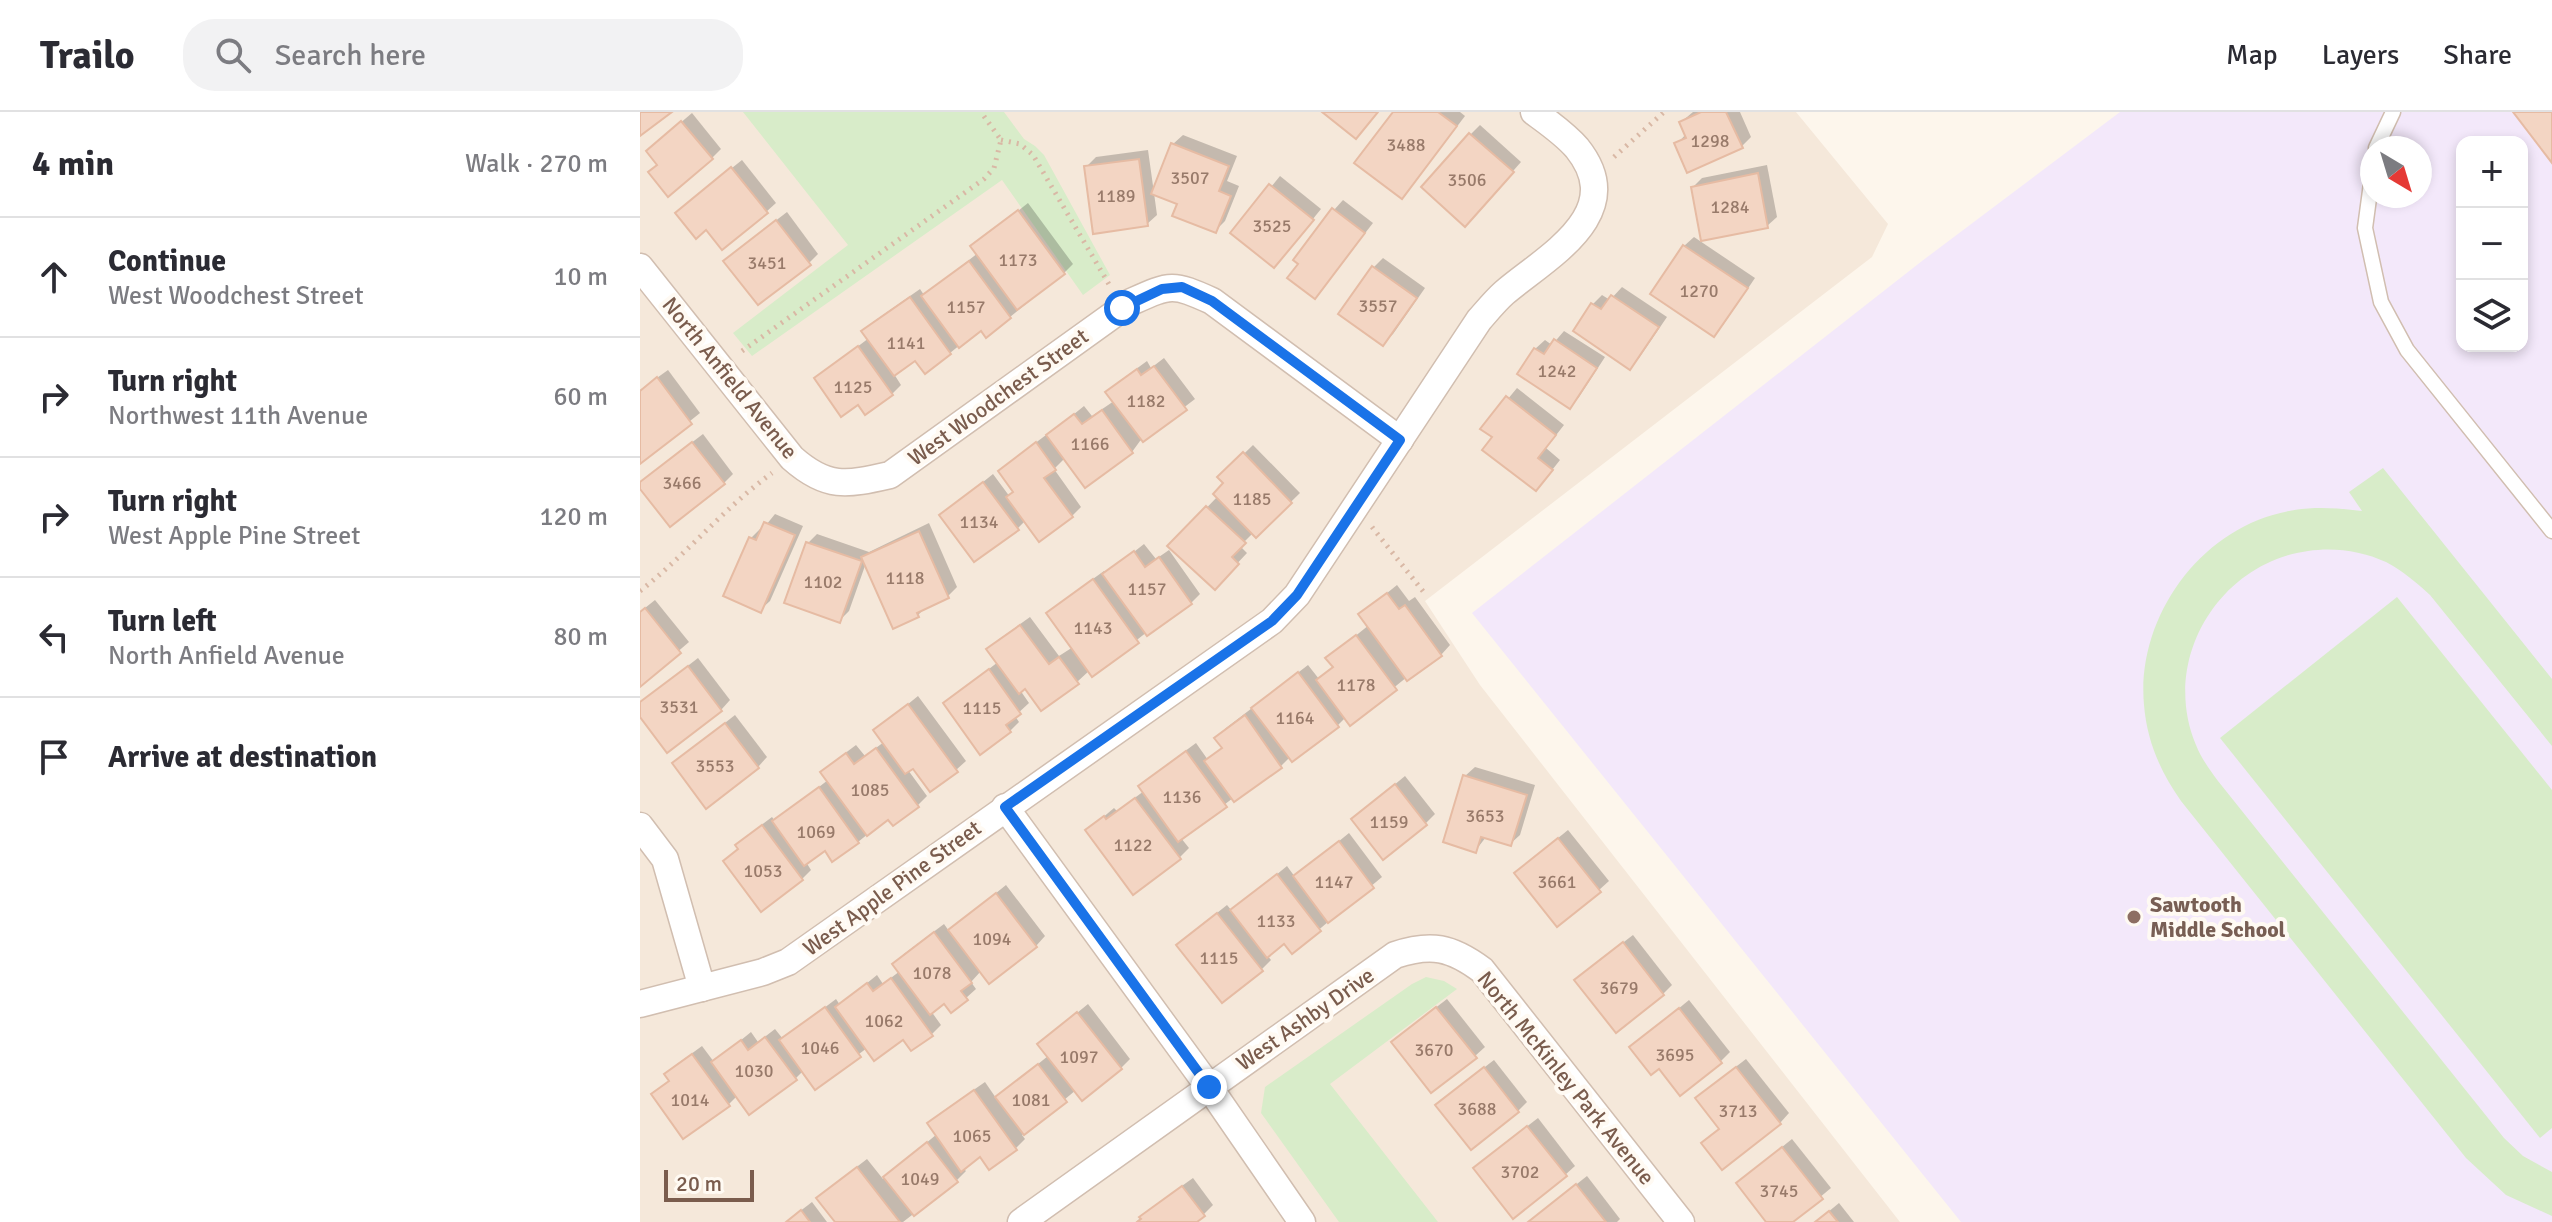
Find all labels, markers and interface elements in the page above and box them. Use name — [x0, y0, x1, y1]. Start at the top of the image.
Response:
search box — [183, 19, 743, 91]
text: Trailo — [40, 32, 135, 79]
icon: search — [211, 33, 255, 77]
text: Search here — [275, 37, 426, 74]
text: Map — [2226, 38, 2278, 72]
text: Layers — [2322, 38, 2399, 72]
text: Share — [2443, 38, 2512, 72]
house number: 1298 — [1691, 130, 1729, 152]
house number: 3488 — [1387, 134, 1425, 156]
north arrow — [2360, 136, 2432, 208]
map controls — [2456, 136, 2528, 352]
button: + — [2456, 136, 2528, 208]
text: 4 min — [32, 143, 114, 185]
text: Walk · 270 m — [465, 148, 608, 180]
house number: 3507 — [1171, 167, 1209, 189]
house number: 3506 — [1448, 169, 1486, 191]
house number: 1189 — [1097, 185, 1135, 207]
house number: 1284 — [1711, 196, 1750, 218]
button: − — [2456, 208, 2528, 280]
house number: 3525 — [1253, 215, 1291, 237]
text: Continue — [108, 243, 226, 280]
house number: 1173 — [999, 249, 1037, 271]
house number: 3451 — [748, 252, 786, 274]
icon: ahead — [32, 255, 76, 299]
text: 10 m — [553, 261, 608, 293]
text: West Woodchest Street — [108, 280, 364, 312]
house number: 1270 — [1680, 280, 1718, 302]
button: layers — [2456, 280, 2528, 352]
route start — [1104, 290, 1140, 326]
street label: North Anfield Avenue — [656, 292, 804, 464]
house number: 3557 — [1359, 295, 1397, 317]
house number: 1157 — [947, 296, 985, 318]
street label: West Woodchest Street — [903, 322, 1094, 471]
house number: 1141 — [887, 332, 925, 354]
house number: 1242 — [1538, 360, 1576, 382]
text: Turn right — [108, 363, 237, 400]
icon: right — [32, 375, 76, 419]
house number: 1125 — [834, 376, 872, 398]
text: 60 m — [553, 381, 608, 413]
house number: 1182 — [1127, 390, 1165, 412]
text: Northwest 11th Avenue — [108, 400, 368, 432]
house number: 1166 — [1071, 433, 1109, 455]
house number: 3466 — [663, 472, 701, 494]
text: Turn right — [108, 483, 237, 520]
house number: 1185 — [1233, 488, 1271, 510]
icon: right — [32, 495, 76, 539]
text: 120 m — [539, 501, 608, 533]
house number: 1134 — [960, 511, 999, 533]
text: West Apple Pine Street — [108, 520, 360, 552]
house number: 1118 — [886, 567, 924, 589]
house number: 1102 — [804, 571, 842, 593]
house number: 1157 — [1128, 578, 1166, 600]
text: Turn left — [108, 603, 217, 640]
icon: left — [32, 615, 76, 659]
house number: 1143 — [1074, 617, 1112, 639]
text: 80 m — [553, 621, 608, 653]
text: North Anfield Avenue — [108, 640, 345, 672]
house number: 1178 — [1337, 674, 1375, 696]
house number: 3531 — [660, 696, 698, 718]
house number: 1115 — [963, 697, 1001, 719]
house number: 1164 — [1276, 707, 1315, 729]
icon: arrive — [32, 735, 76, 779]
text: Arrive at destination — [108, 739, 377, 776]
house number: 3553 — [696, 755, 734, 777]
house number: 1085 — [851, 779, 889, 801]
house number: 1136 — [1163, 786, 1201, 808]
house number: 3653 — [1466, 805, 1504, 827]
house number: 1159 — [1370, 811, 1408, 833]
street label: West Apple Pine Street — [798, 814, 987, 962]
house number: 1069 — [797, 821, 835, 843]
house number: 1122 — [1114, 834, 1152, 856]
house number: 1053 — [744, 860, 782, 882]
house number: 1147 — [1315, 871, 1353, 893]
house number: 3661 — [1538, 871, 1576, 893]
place label: Sawtooth Middle School — [2150, 891, 2286, 943]
marker: Sawtooth Middle School — [2125, 908, 2143, 926]
house number: 1133 — [1257, 910, 1295, 932]
house number: 1094 — [973, 928, 1012, 950]
house number: 1115 — [1200, 947, 1238, 969]
street label: West Ashby Drive — [1231, 961, 1379, 1077]
house number: 1078 — [913, 962, 951, 984]
street label: North McKinley Park Avenue — [1472, 966, 1660, 1190]
house number: 3679 — [1600, 977, 1638, 999]
house number: 1062 — [865, 1010, 903, 1032]
house number: 1046 — [801, 1037, 839, 1059]
house number: 3670 — [1415, 1039, 1453, 1061]
house number: 3695 — [1656, 1044, 1694, 1066]
house number: 1097 — [1060, 1046, 1098, 1068]
house number: 1030 — [735, 1060, 773, 1082]
route end — [1191, 1069, 1227, 1105]
house number: 1014 — [671, 1089, 710, 1111]
house number: 1081 — [1012, 1089, 1050, 1111]
house number: 3688 — [1458, 1098, 1496, 1120]
house number: 3713 — [1719, 1100, 1757, 1122]
house number: 1065 — [953, 1125, 991, 1147]
house number: 3702 — [1501, 1161, 1539, 1183]
scale bar — [664, 1166, 754, 1202]
house number: 1049 — [901, 1168, 939, 1190]
text: 20 m — [676, 1170, 722, 1197]
house number: 3745 — [1760, 1180, 1798, 1202]

